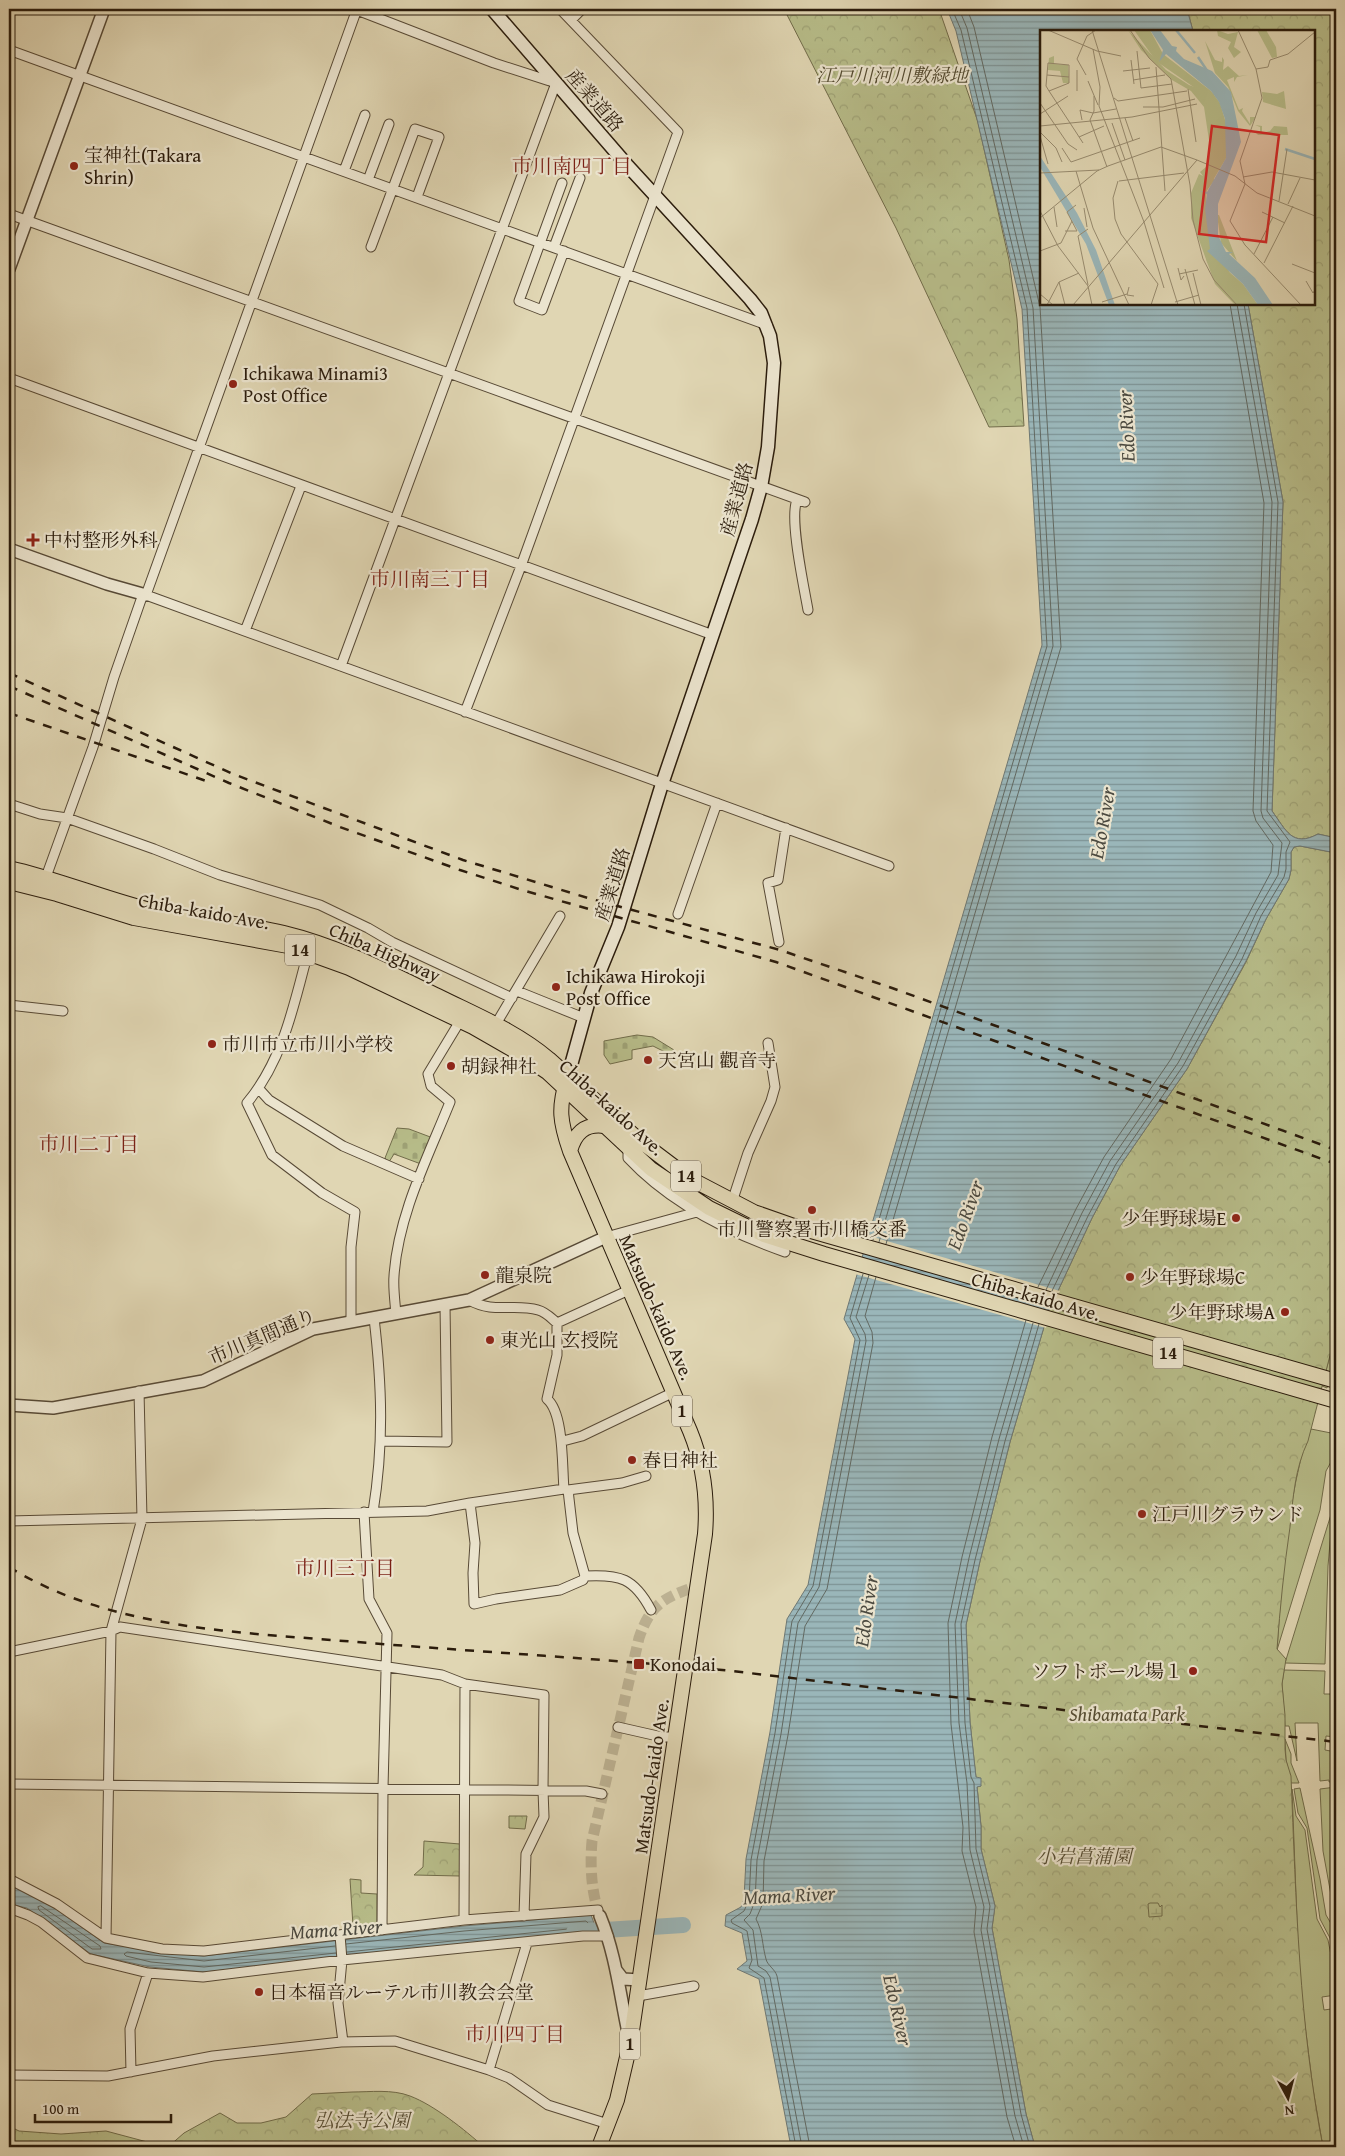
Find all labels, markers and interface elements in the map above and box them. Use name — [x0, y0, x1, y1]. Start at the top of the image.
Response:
inset map — [1040, 30, 1315, 305]
park label: 江戸川河川敷緑地 — [816, 61, 970, 89]
street label: 産業道路 — [559, 62, 631, 138]
place label: 宝神社(Takara Shrin) — [84, 141, 201, 191]
district label: 市川南四丁目 — [512, 151, 632, 180]
marker: 宝神社(Takara Shrin) — [68, 160, 80, 172]
place label: Ichikawa Minami3 Post Office — [243, 359, 388, 409]
marker: Ichikawa Minami3 Post Office — [227, 378, 239, 390]
water label: Edo River — [1109, 389, 1142, 464]
street label: 産業道路 — [713, 459, 759, 539]
place label: 中村整形外科 — [44, 526, 158, 554]
marker: 中村整形外科 — [26, 533, 40, 547]
district label: 市川南三丁目 — [370, 564, 490, 593]
water label: Edo River — [1081, 784, 1122, 862]
street label: 産業道路 — [587, 844, 637, 924]
street label: Chiba-kaido Ave. — [136, 886, 272, 936]
street label: Chiba Highway — [325, 915, 446, 989]
road number: 14 — [285, 934, 315, 966]
place label: Ichikawa Hirokoji Post Office — [566, 962, 705, 1012]
marker: Ichikawa Hirokoji Post Office — [550, 981, 562, 993]
place label: 市川市立市川小学校 — [222, 1030, 393, 1058]
marker: 市川市立市川小学校 — [206, 1038, 218, 1050]
place label: 天宮山 觀音寺 — [658, 1046, 776, 1074]
place label: 胡録神社 — [461, 1052, 537, 1080]
street label: Chiba-kaido Ave. — [553, 1052, 671, 1162]
marker: 天宮山 觀音寺 — [642, 1054, 654, 1066]
marker: 胡録神社 — [445, 1060, 457, 1072]
district label: 市川二丁目 — [39, 1129, 139, 1158]
road number: 14 — [671, 1160, 701, 1192]
water label: Edo River — [938, 1176, 991, 1255]
marker: 市川警察署市川橋交番 — [806, 1204, 818, 1216]
place label: 少年野球場E — [1121, 1204, 1226, 1232]
marker: 少年野球場E — [1230, 1212, 1242, 1224]
place label: 市川警察署市川橋交番 — [717, 1215, 907, 1243]
street label: Matsudo-kaido Ave. — [612, 1230, 702, 1384]
place label: 龍泉院 — [495, 1261, 552, 1289]
place label: 少年野球場C — [1140, 1263, 1245, 1291]
street label: Chiba-kaido Ave. — [968, 1264, 1104, 1328]
marker: 龍泉院 — [479, 1269, 491, 1281]
marker: 少年野球場C — [1124, 1271, 1136, 1283]
place label: 少年野球場A — [1168, 1298, 1275, 1326]
street label: 市川真間通り — [204, 1301, 320, 1371]
marker: 少年野球場A — [1279, 1306, 1291, 1318]
place label: 東光山 玄授院 — [500, 1326, 618, 1354]
marker: 東光山 玄授院 — [484, 1334, 496, 1346]
road number: 14 — [1153, 1338, 1183, 1369]
road number: 1 — [672, 1395, 692, 1426]
place label: 春日神社 — [642, 1446, 718, 1474]
marker: 春日神社 — [626, 1454, 638, 1466]
place label: 江戸川グラウンド — [1152, 1500, 1304, 1528]
marker: 江戸川グラウンド — [1136, 1508, 1148, 1520]
district label: 市川三丁目 — [295, 1553, 395, 1582]
water label: Edo River — [846, 1573, 885, 1650]
place label: Konodai — [650, 1650, 716, 1678]
marker: Konodai — [632, 1657, 646, 1671]
place label: ソフトボール場１ — [1031, 1657, 1183, 1685]
marker: ソフトボール場１ — [1187, 1665, 1199, 1677]
street label: Matsudo-kaido Ave. — [626, 1697, 676, 1855]
park label: Shibamata Park — [1069, 1700, 1185, 1728]
park label: 小岩菖蒲園 — [1036, 1842, 1134, 1870]
water label: Mama River — [742, 1878, 836, 1911]
water label: Mama River — [289, 1911, 384, 1946]
water label: Edo River — [876, 1971, 921, 2049]
place label: 日本福音ルーテル市川教会会堂 — [269, 1978, 534, 2006]
marker: 日本福音ルーテル市川教会会堂 — [253, 1986, 265, 1998]
district label: 市川四丁目 — [465, 2019, 565, 2048]
road number: 1 — [620, 2028, 640, 2060]
north arrow — [1262, 2074, 1312, 2124]
scale bar — [35, 2091, 171, 2123]
text: 100 m — [42, 2098, 80, 2119]
text: N — [1283, 2100, 1295, 2121]
park label: 弘法寺公園 — [314, 2106, 412, 2134]

